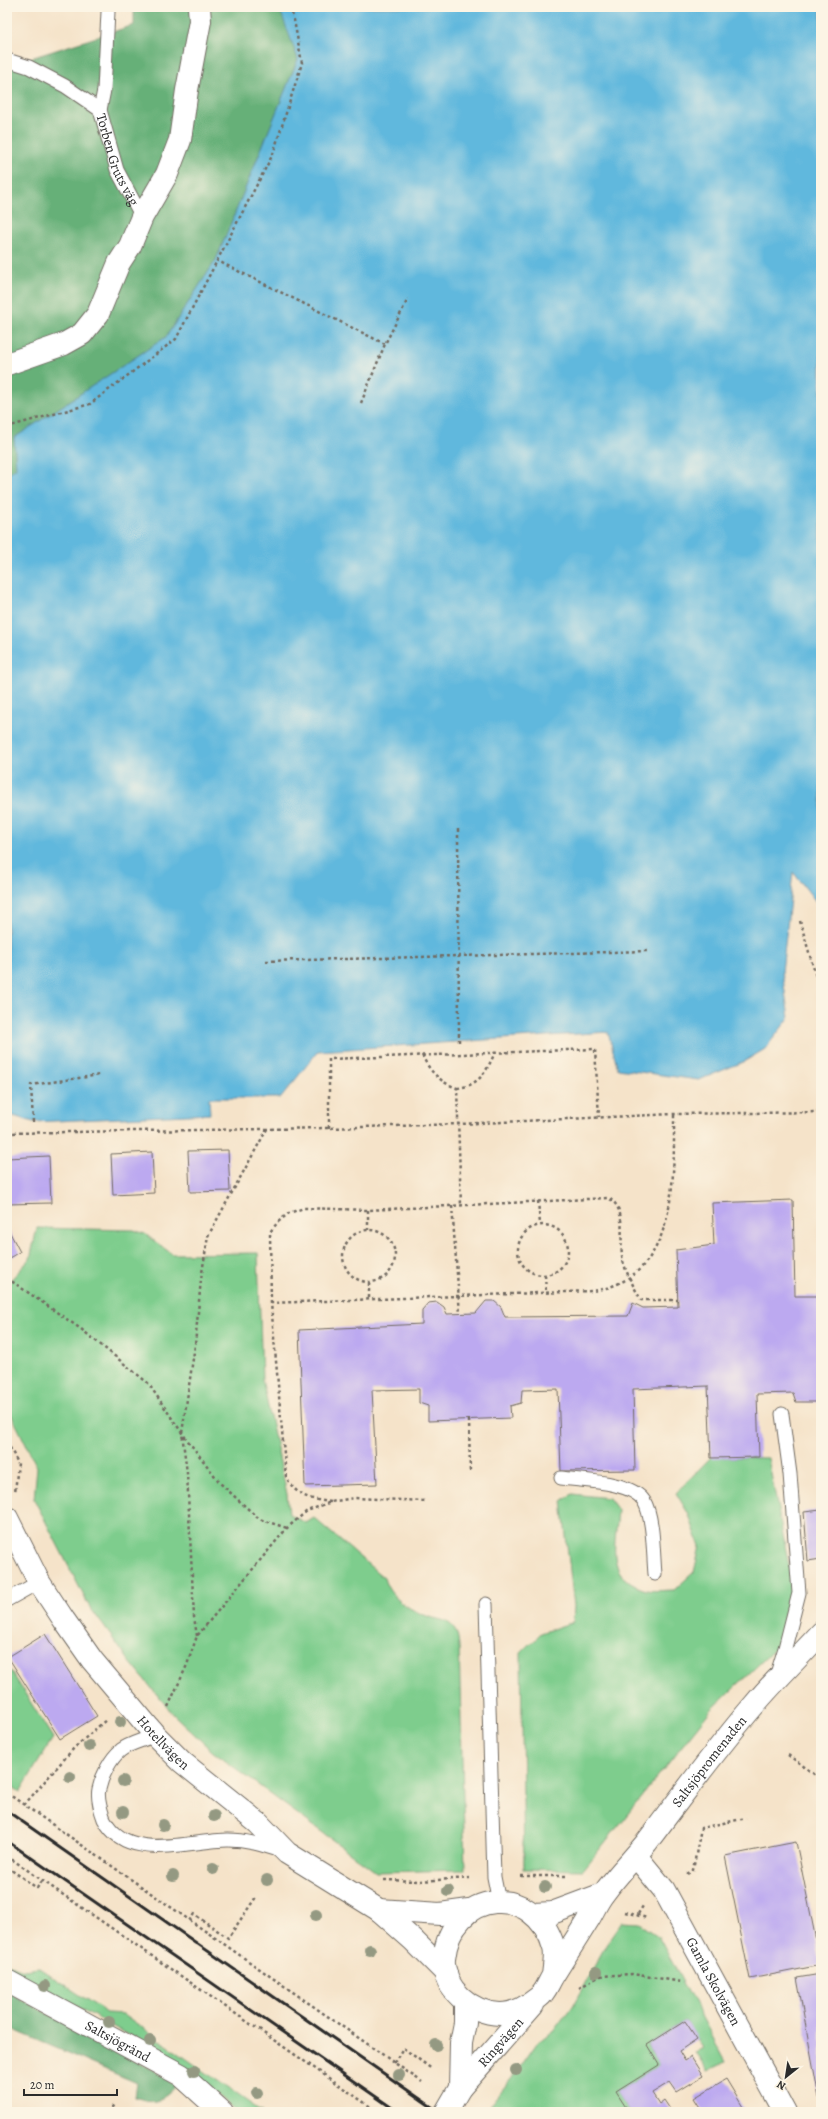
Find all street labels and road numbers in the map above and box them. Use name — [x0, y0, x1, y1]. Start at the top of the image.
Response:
street label: Torben Gruts väg — [91, 111, 143, 209]
street label: Hotellvägen — [132, 1712, 194, 1775]
street label: Saltsjöpromenaden — [668, 1712, 751, 1811]
street label: Gamla Skolvägen — [682, 1934, 745, 2029]
street label: Ringvägen — [474, 2013, 528, 2071]
street label: Saltsjögränd — [81, 2016, 154, 2067]

